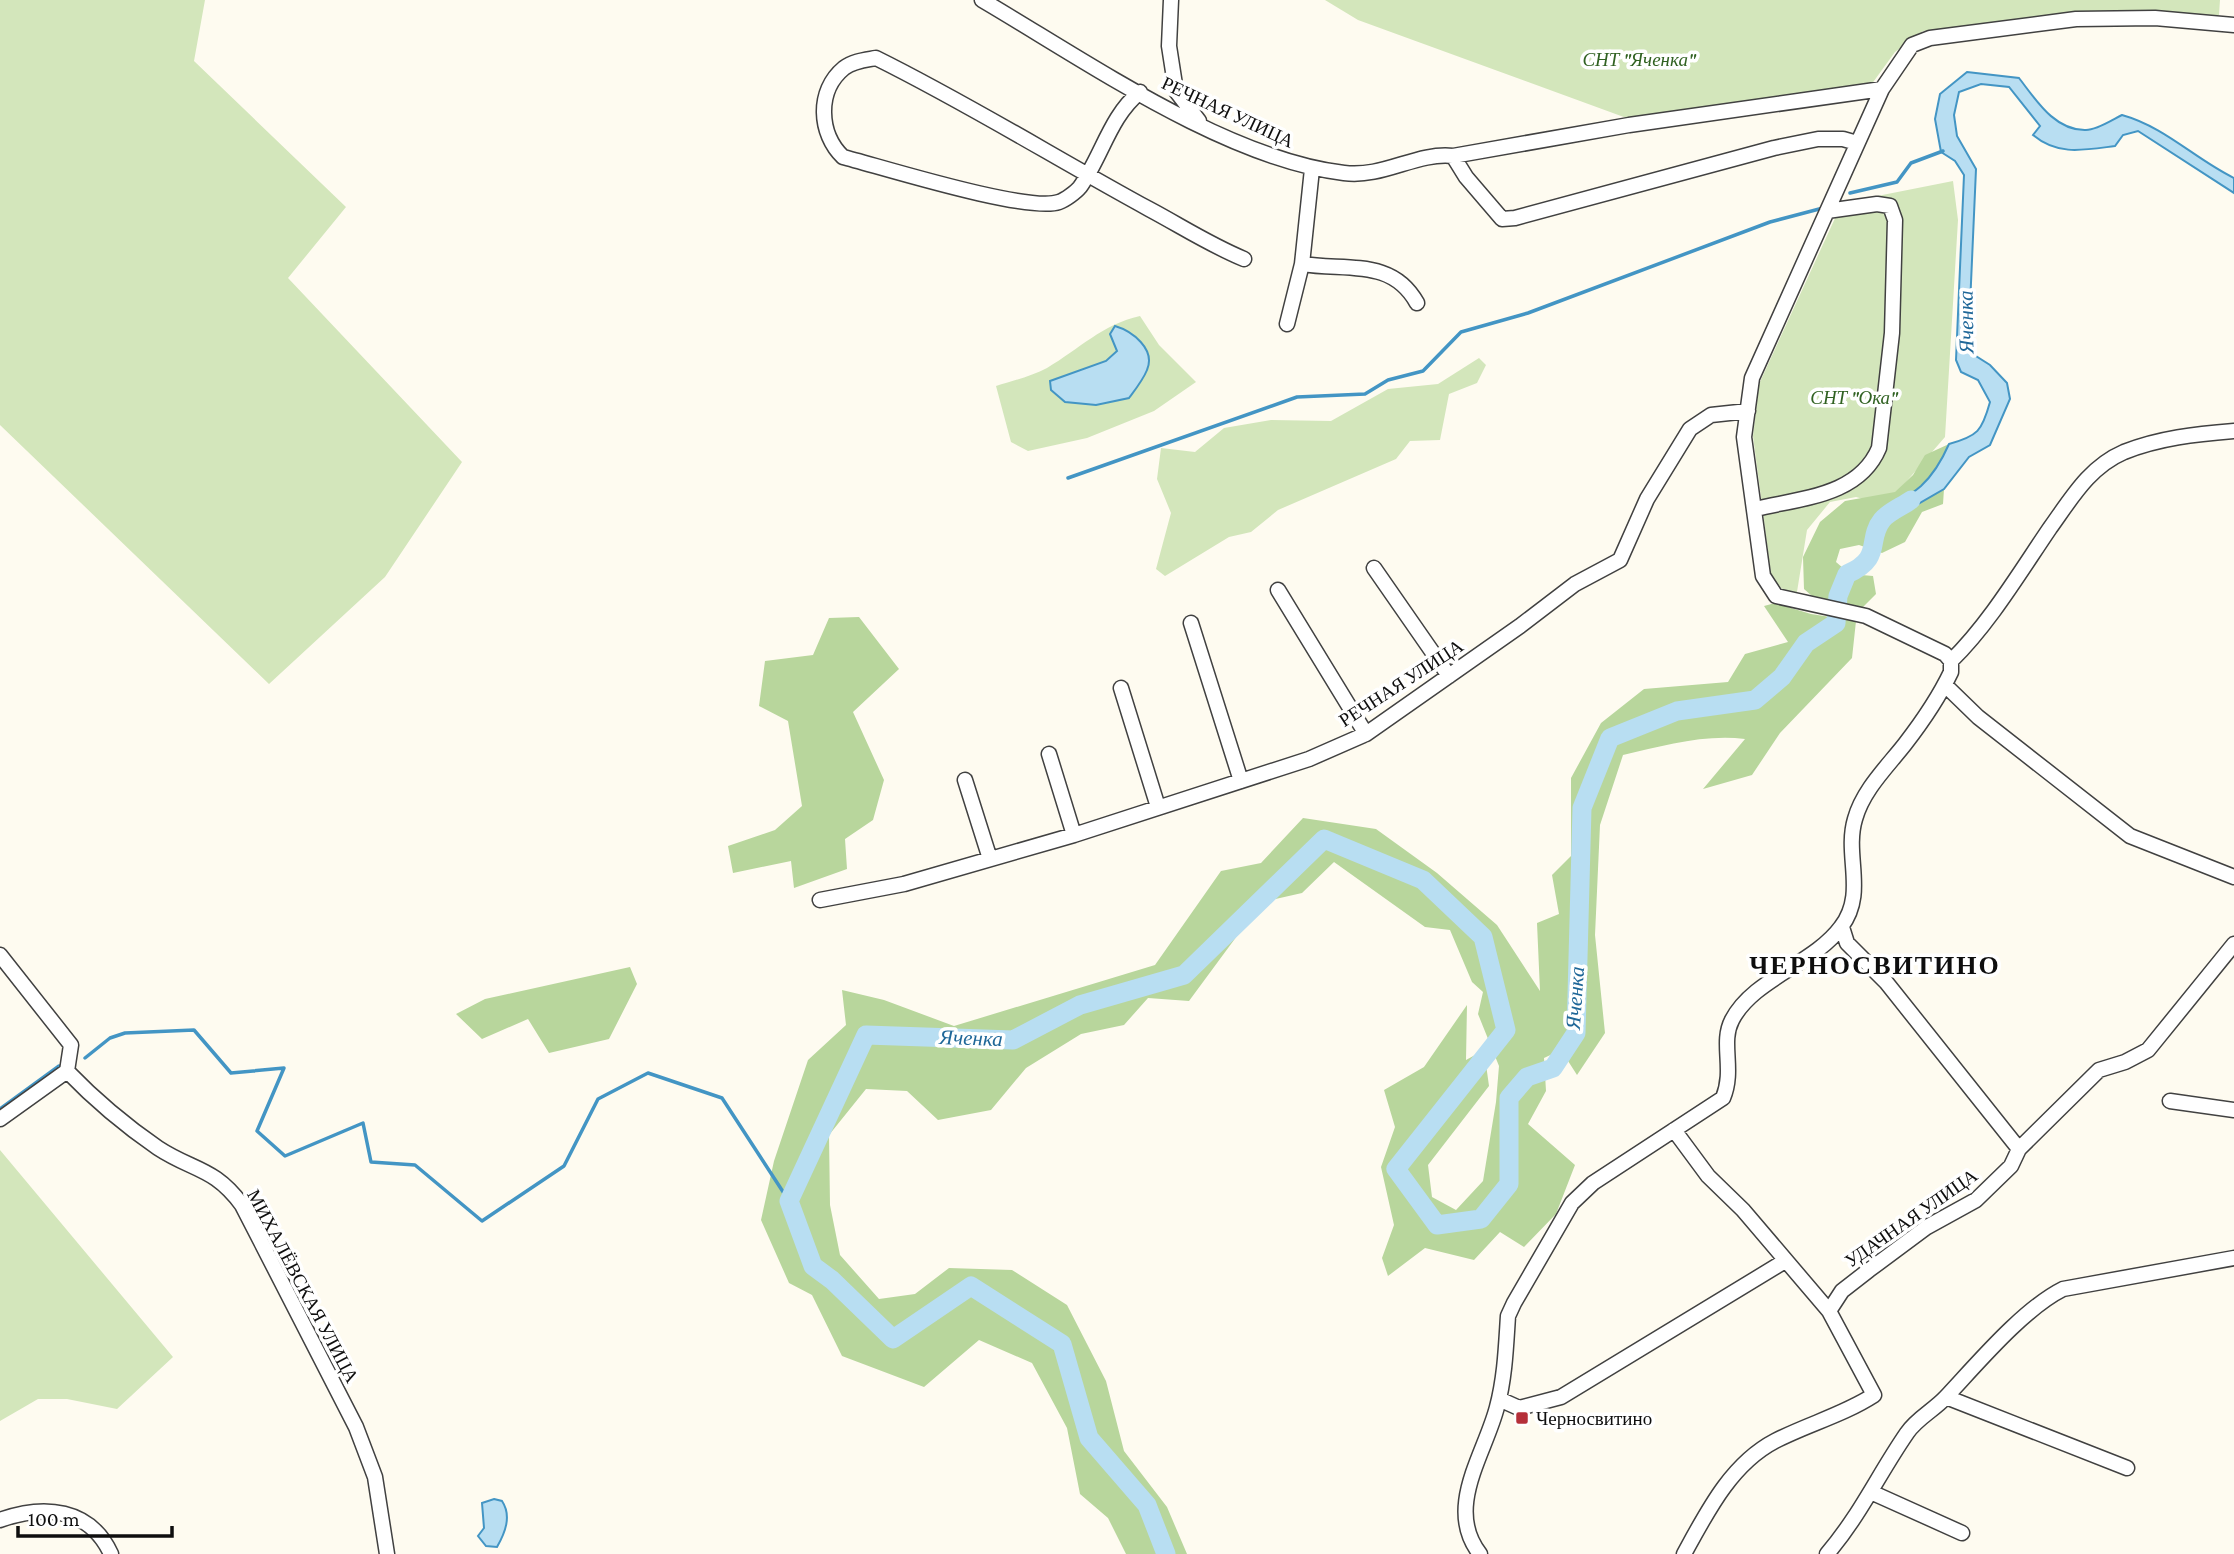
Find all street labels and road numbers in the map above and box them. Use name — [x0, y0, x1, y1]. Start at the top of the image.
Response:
street label: РЕЧНАЯ УЛИЦА — [1159, 72, 1298, 152]
street label: РЕЧНАЯ УЛИЦА — [1335, 635, 1467, 731]
street label: УДАЧНАЯ УЛИЦА — [1841, 1164, 1981, 1272]
street label: МИХАЛЁВСКАЯ УЛИЦА — [243, 1186, 363, 1386]

